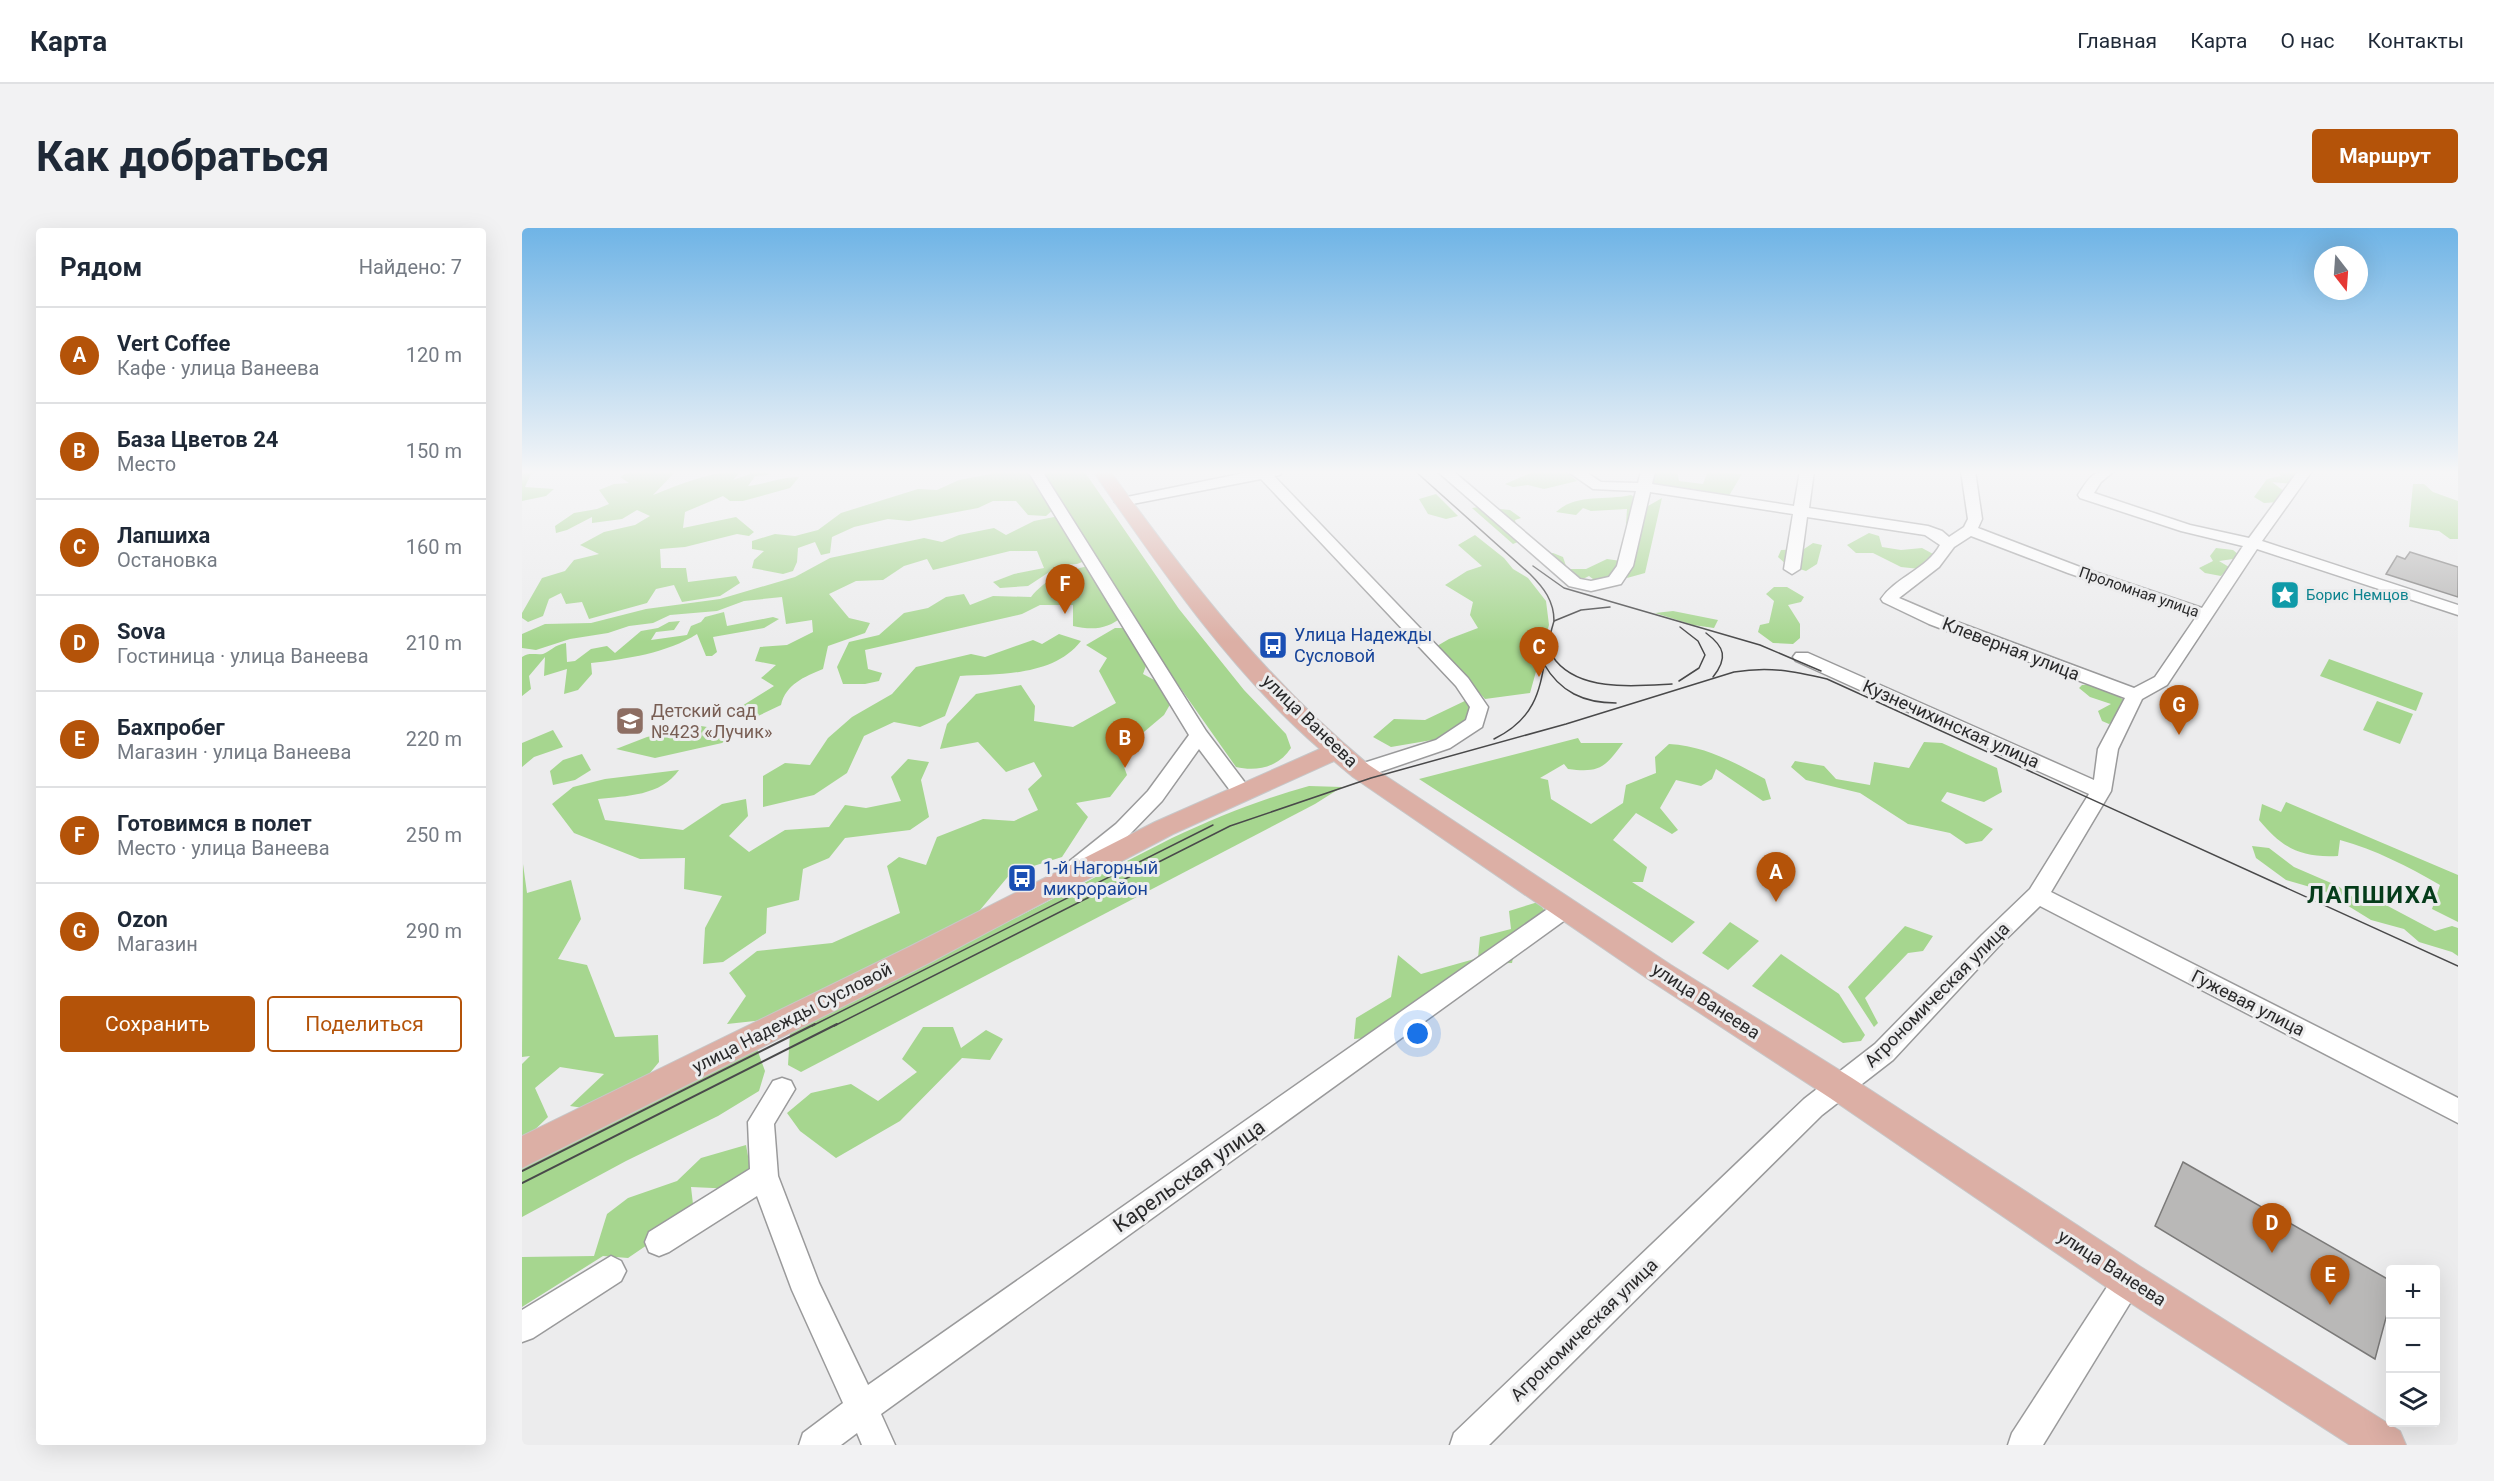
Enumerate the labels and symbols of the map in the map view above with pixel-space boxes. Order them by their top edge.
north arrow [2314,246,2368,300]
street label: Проломная улица [2077,563,2201,621]
pin: F [1046,564,1084,614]
place icon: Борис Немцов [2269,579,2301,611]
place label: Борис Немцов [2306,586,2408,604]
street label: Клеверная улица [1940,613,2083,684]
place label: Улица Надежды Сусловой [1294,624,1432,666]
pin: C [1520,628,1558,677]
bus stop icon: Улица Надежды Сусловой [1257,629,1289,661]
street label: улица Ванеева [1258,670,1362,771]
street label: Кузнечихинская улица [1860,675,2043,772]
pin: G [2160,686,2198,735]
place label: Детский сад №423 «Лучик» [651,700,772,742]
school or university icon: Детский сад №423 «Лучик» [614,705,646,737]
pin: B [1106,718,1144,768]
pin: A [1756,852,1796,902]
place label: 1-й Нагорный микрорайон [1043,857,1158,899]
bus stop icon: 1-й Нагорный микрорайон [1006,862,1038,894]
district label: ЛАПШИХА [2307,881,2439,909]
street label: Агрономическая улица [1860,918,2013,1071]
street label: улица Надежды Сусловой [688,958,895,1077]
street label: улица Ванеева [1648,958,1764,1043]
street label: Гужевая улица [2188,965,2308,1040]
your location [1403,1019,1432,1048]
street label: Карельская улица [1109,1115,1269,1237]
pin: D [2252,1204,2292,1253]
street label: улица Ванеева [2054,1225,2170,1310]
street label: Агрономическая улица [1506,1254,1661,1405]
pin: E [2310,1256,2350,1305]

